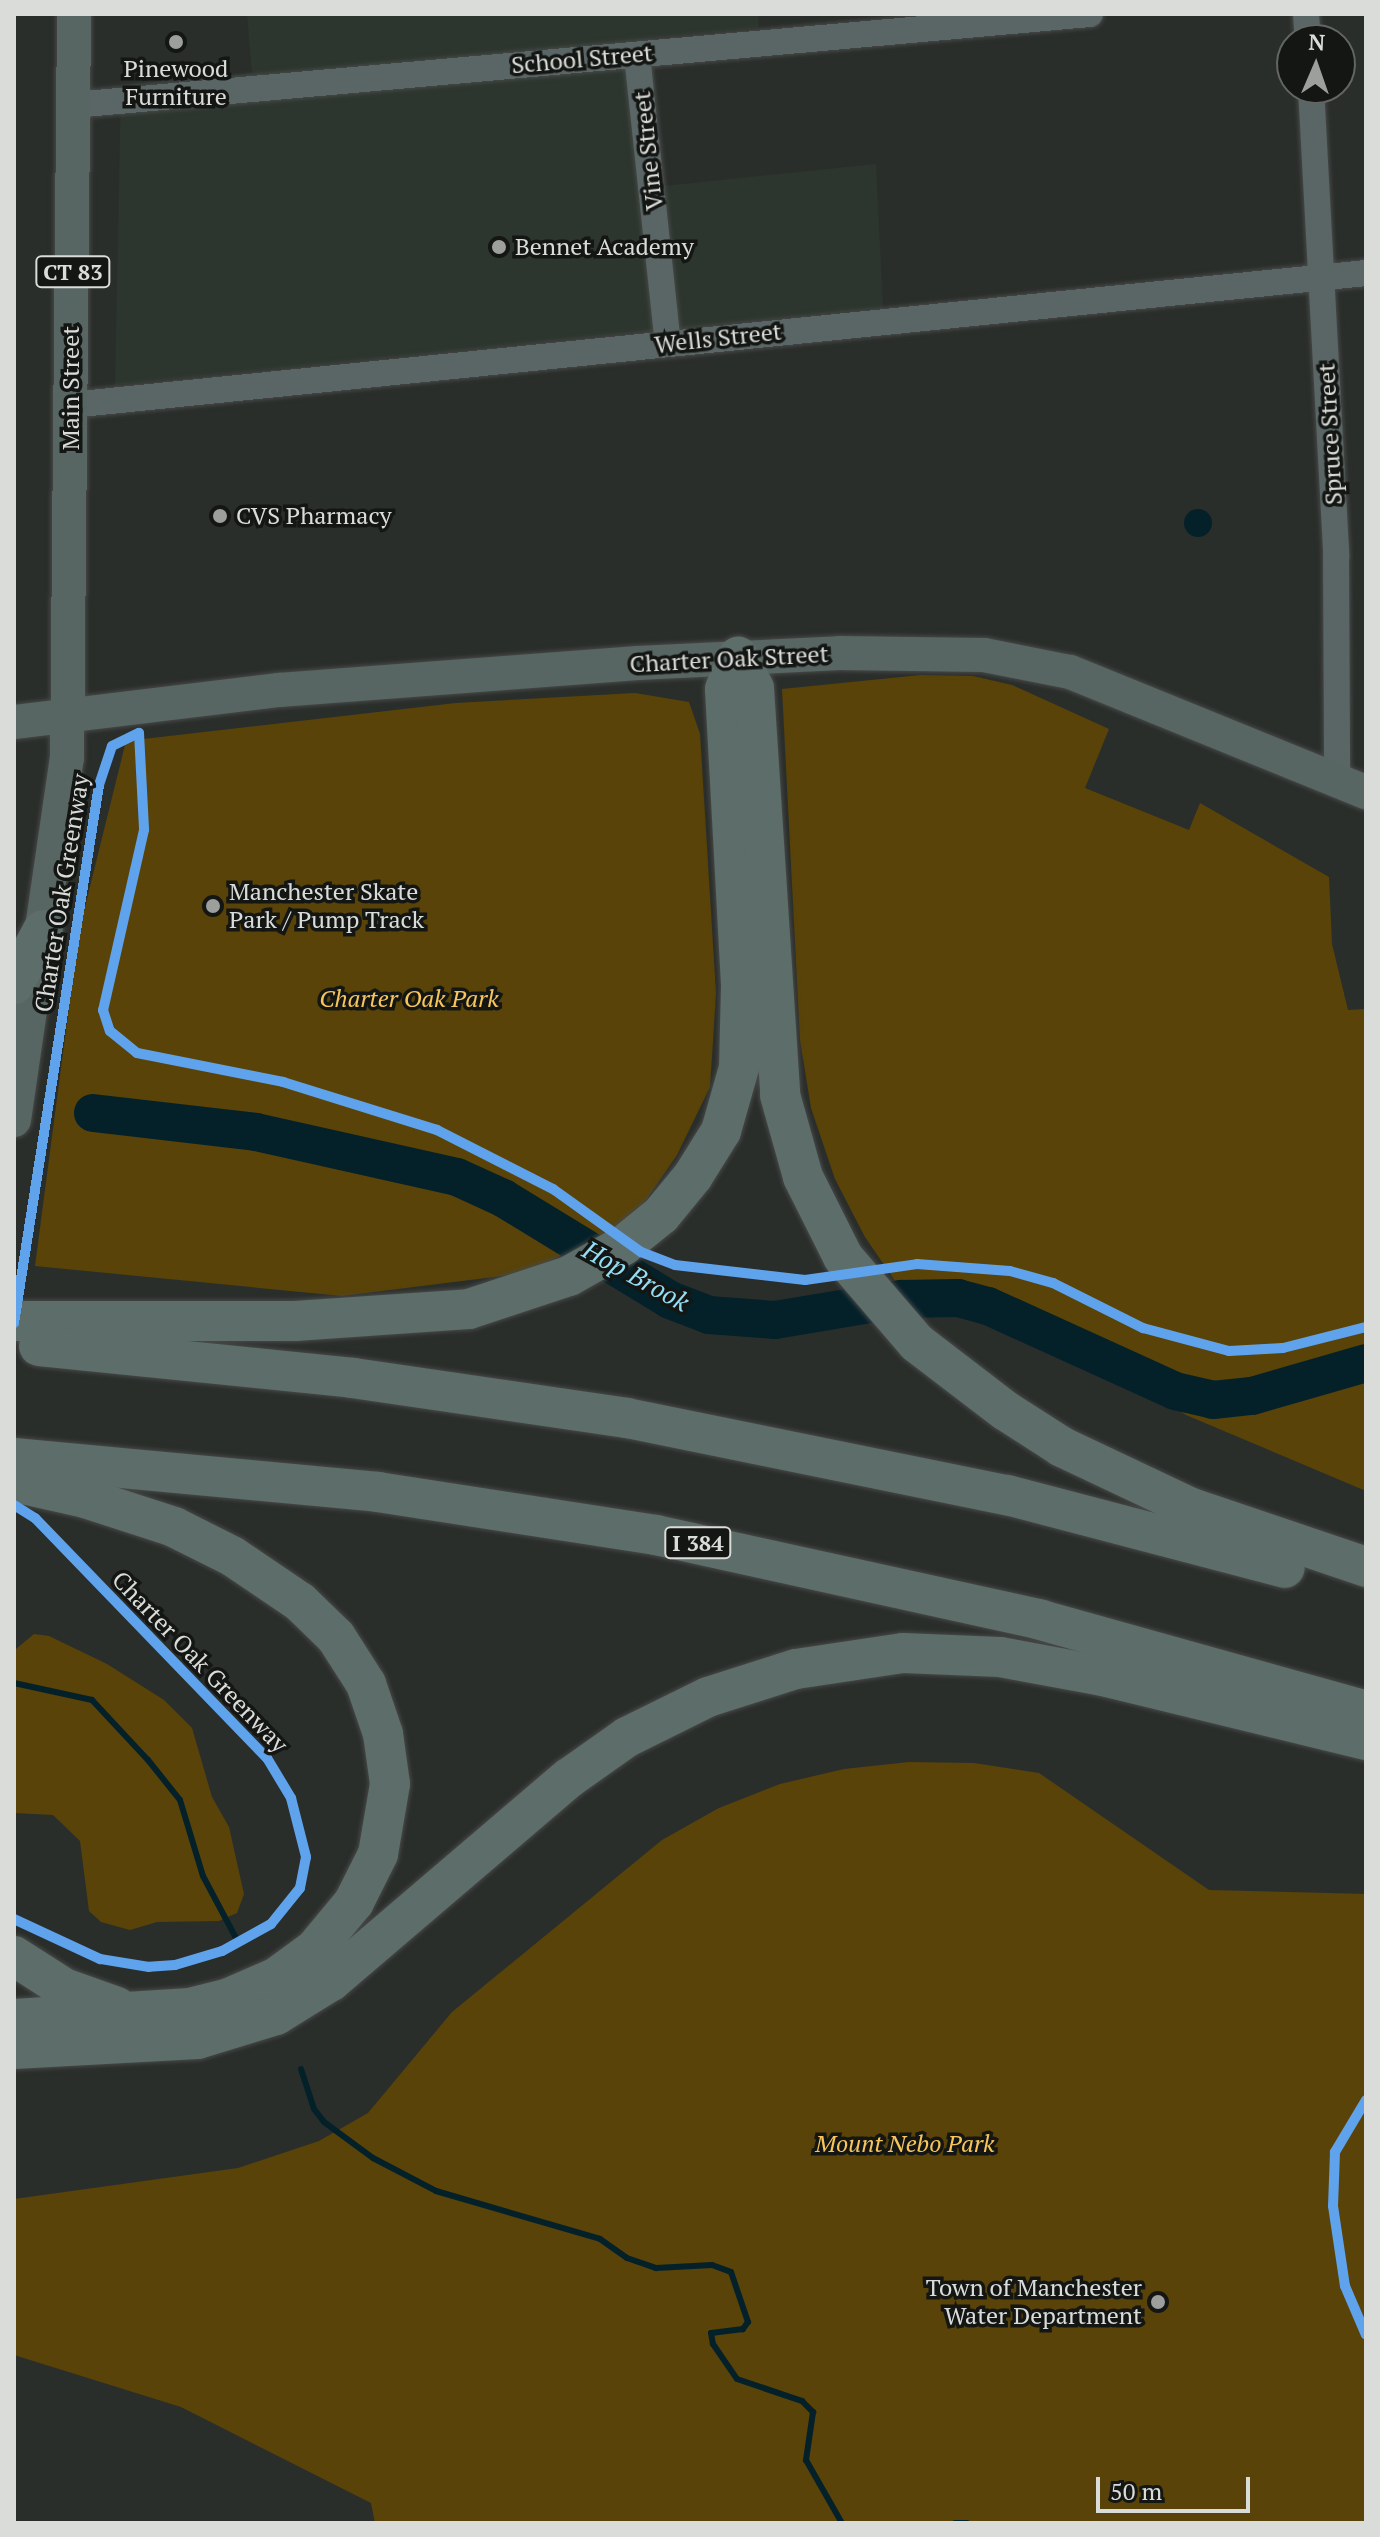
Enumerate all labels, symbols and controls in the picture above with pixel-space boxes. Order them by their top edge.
north arrow [1276,24,1356,104]
text: N [1308,27,1326,56]
marker: Pinewood Furniture [167,33,185,51]
street label: School Street [510,38,654,80]
place label: Pinewood Furniture [124,55,228,111]
street label: Vine Street [627,90,669,212]
place label: Bennet Academy [515,233,694,261]
marker: Bennet Academy [490,238,508,256]
road number: CT 83 [35,254,111,290]
street label: Wells Street [653,317,783,359]
street label: Main Street [57,326,85,450]
street label: Spruce Street [1312,362,1348,506]
place label: CVS Pharmacy [236,502,392,530]
marker: CVS Pharmacy [211,507,229,525]
street label: Charter Oak Street [629,639,829,679]
street label: Charter Oak Greenway [29,772,95,1014]
place label: Manchester Skate Park / Pump Track [229,878,424,934]
marker: Manchester Skate Park / Pump Track [204,897,222,915]
park label: Charter Oak Park [319,985,499,1013]
water label: Hop Brook [577,1234,695,1318]
road number: I 384 [664,1525,732,1561]
street label: Charter Oak Greenway [106,1565,294,1759]
park label: Mount Nebo Park [815,2130,995,2158]
place label: Town of Manchester Water Department [926,2274,1142,2330]
marker: Town of Manchester Water Department [1149,2293,1167,2311]
scale bar [1100,2461,1254,2511]
text: 50 m [1110,2475,1162,2507]

